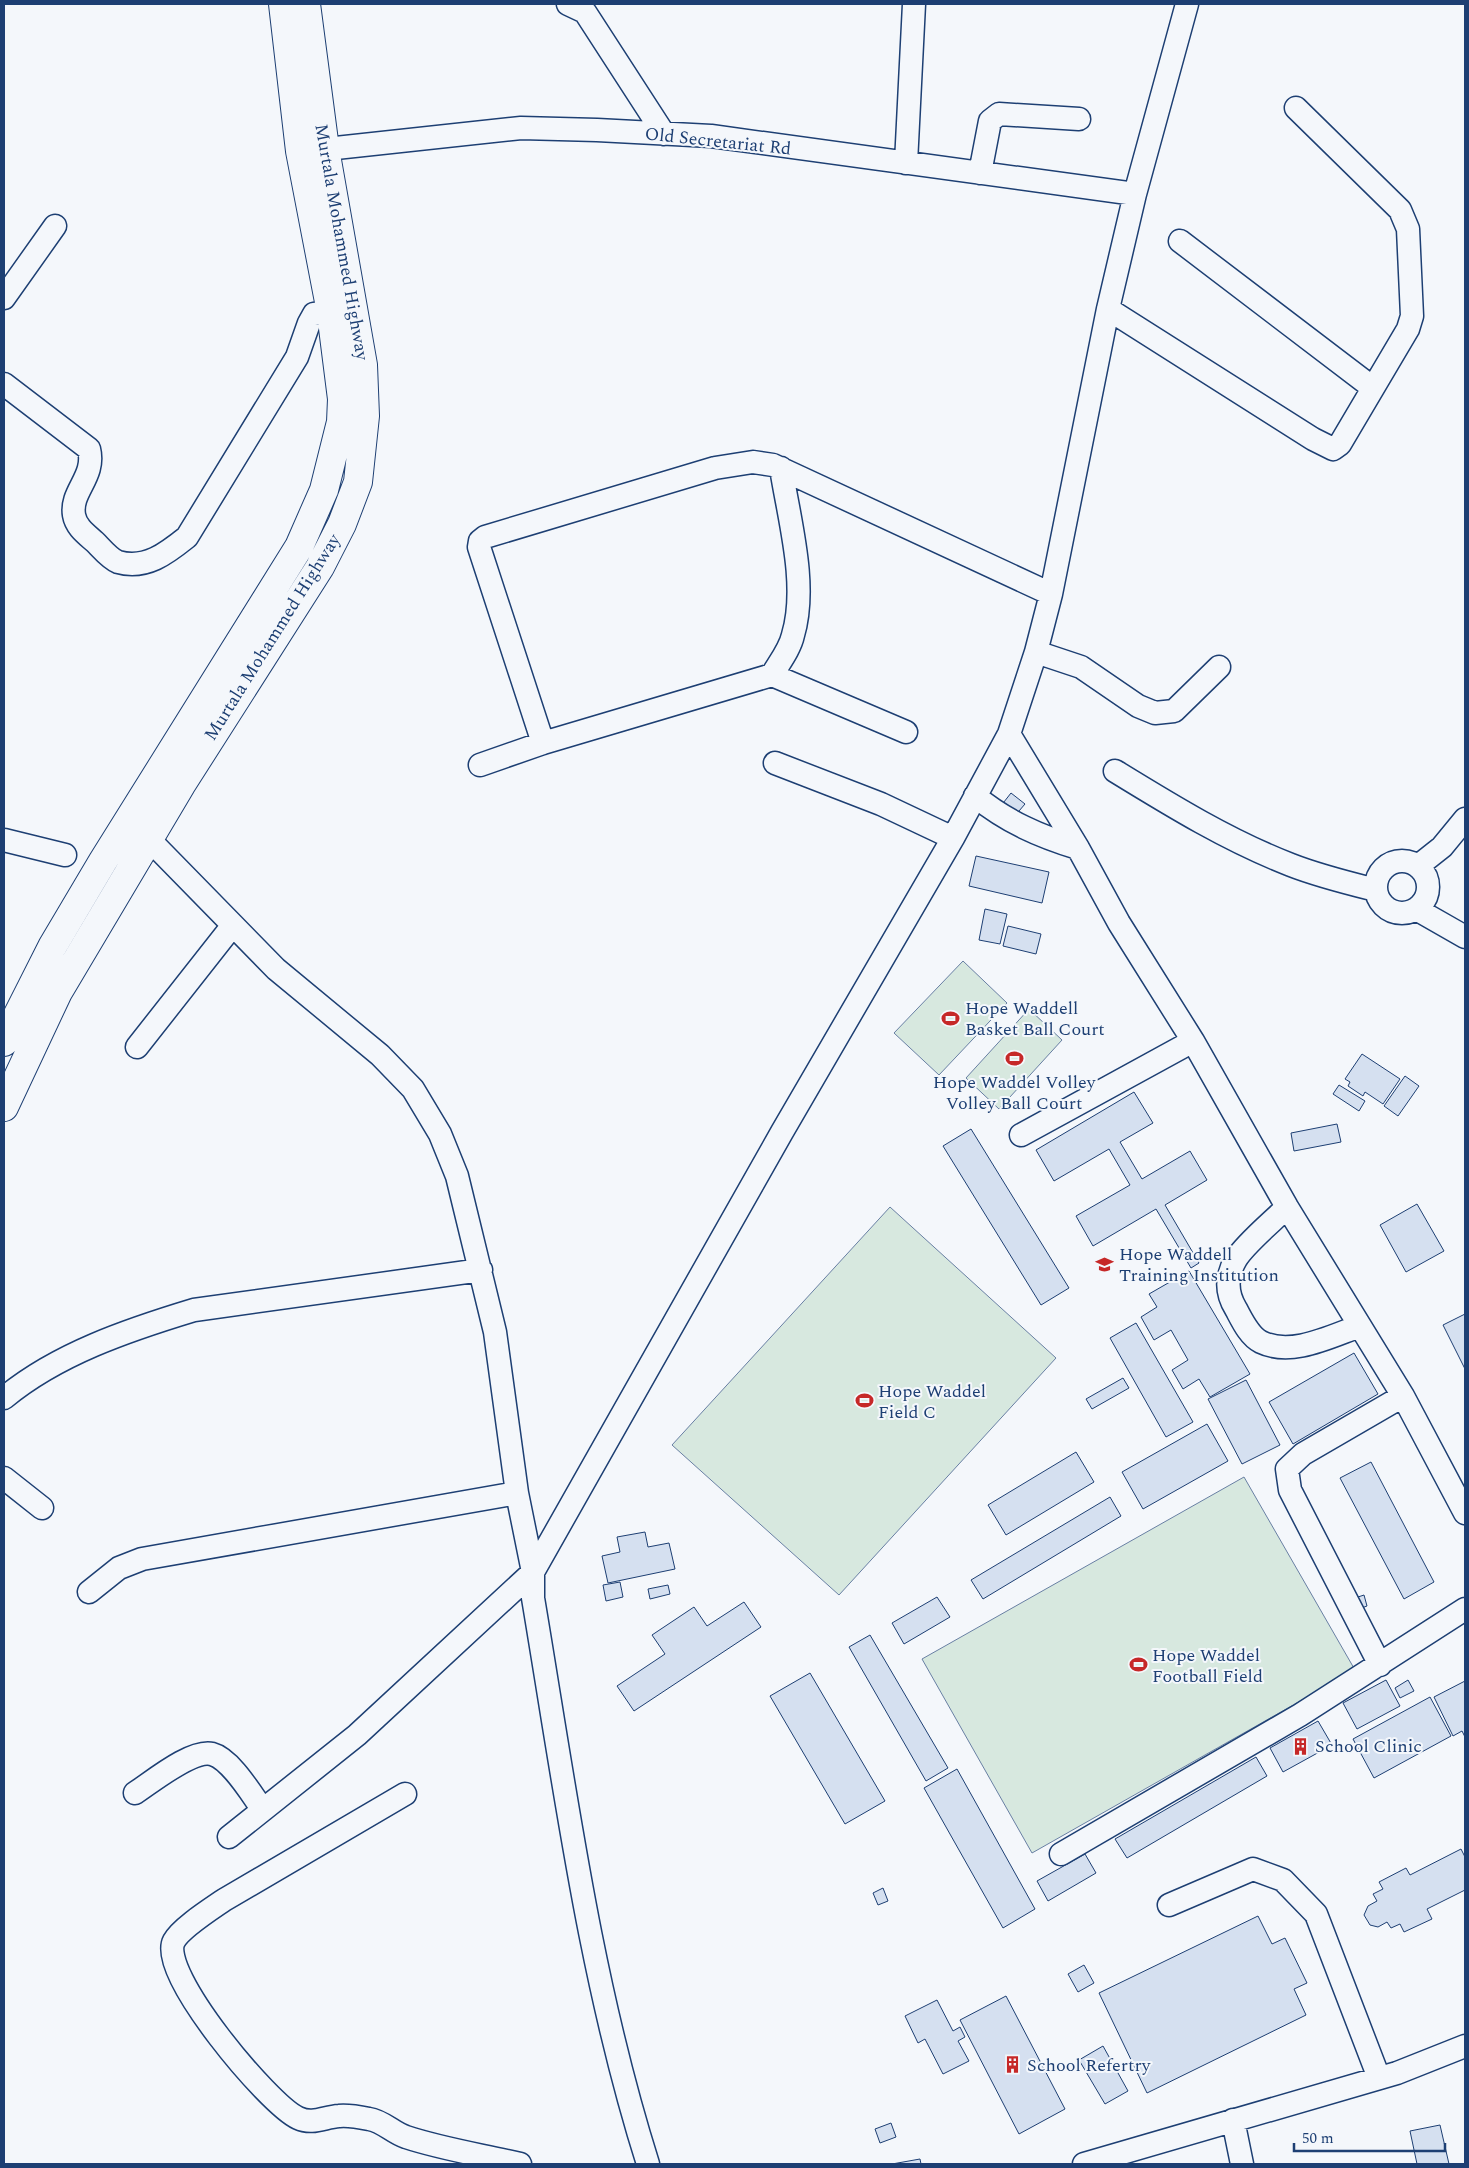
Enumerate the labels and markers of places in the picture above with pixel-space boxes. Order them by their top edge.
place label: Hope Waddell Basket Ball Court [965,995,1105,1043]
sports icon: Hope Waddell Basket Ball Court [941,1008,961,1028]
sports icon: Hope Waddel Volley Volley Ball Court [1004,1049,1024,1069]
place label: Hope Waddel Volley Volley Ball Court [933,1069,1097,1117]
place label: Hope Waddell Training Institution [1119,1241,1279,1289]
school or university icon: Hope Waddell Training Institution [1095,1254,1115,1274]
place label: Hope Waddel Field C [878,1378,986,1426]
sports icon: Hope Waddel Field C [854,1391,874,1411]
place label: Hope Waddel Football Field [1152,1642,1263,1690]
sports icon: Hope Waddel Football Field [1128,1655,1148,1675]
place label: School Clinic [1315,1733,1422,1760]
building icon: School Clinic [1291,1736,1311,1756]
place label: School Refertry [1027,2052,1152,2079]
building icon: School Refertry [1003,2055,1023,2075]

